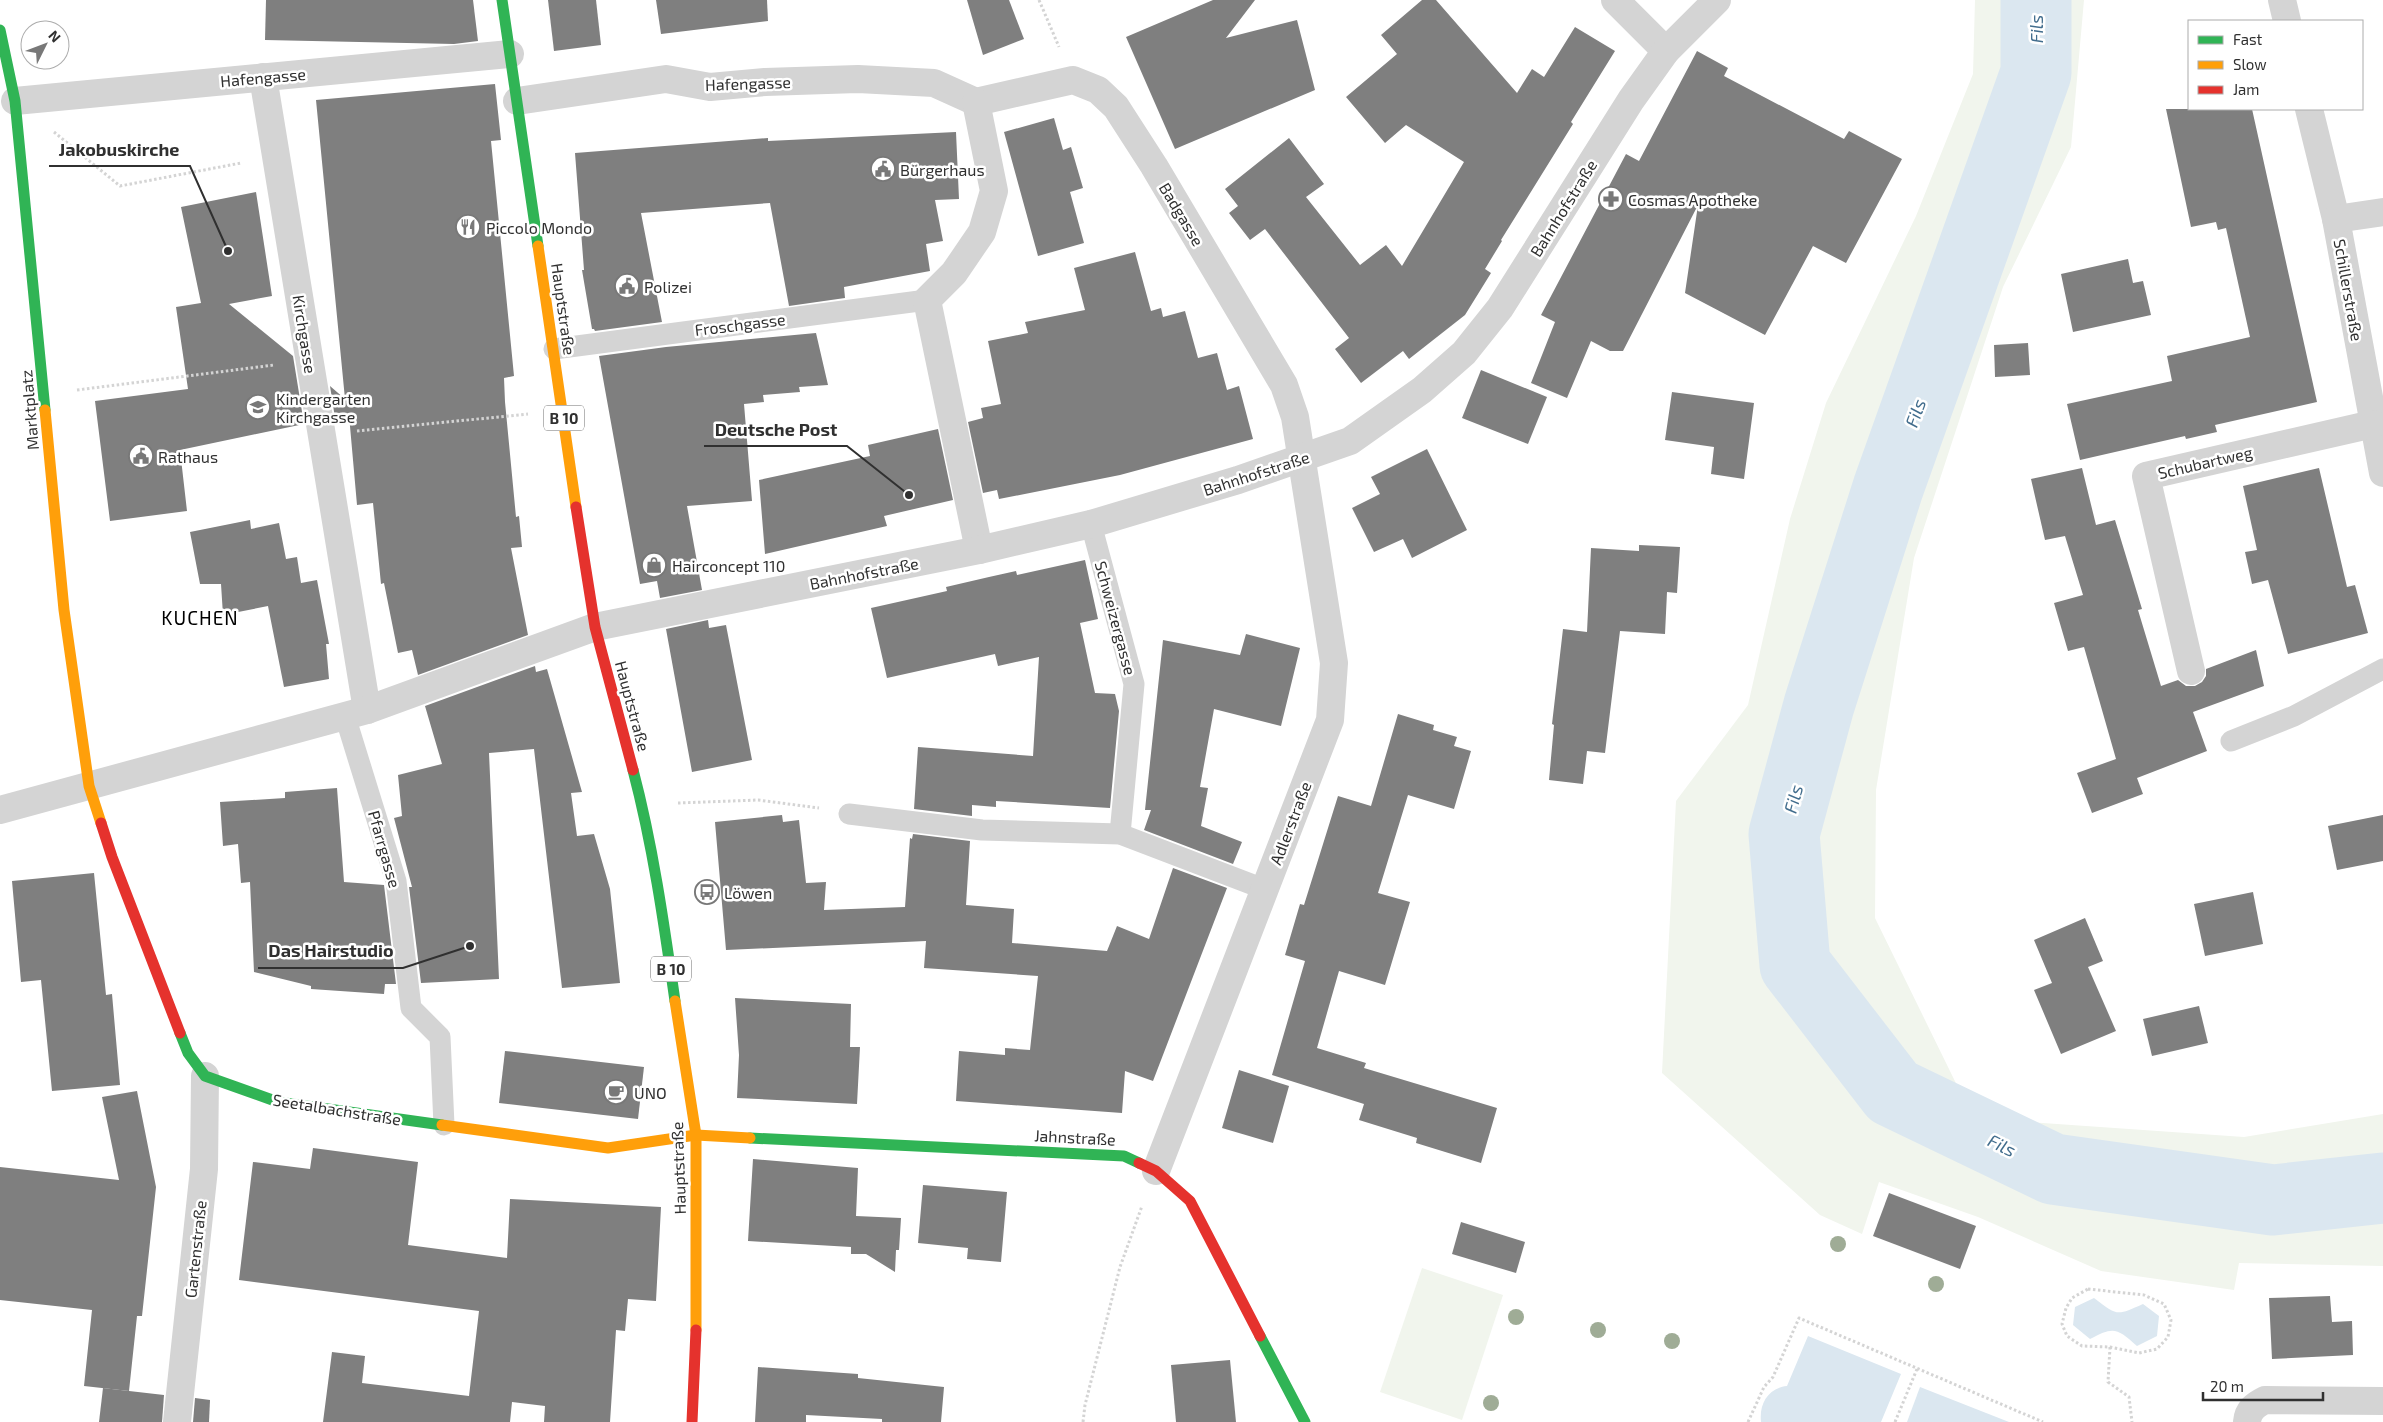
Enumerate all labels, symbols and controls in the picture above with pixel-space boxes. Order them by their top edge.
water label: Fils [2025,15,2047,43]
north arrow [20,20,70,70]
legend [2188,20,2363,110]
text: N [45,27,65,45]
text: Fast [2233,30,2263,48]
text: Slow [2233,55,2267,73]
street label: Hafengasse [219,64,307,90]
street label: Hafengasse [705,72,791,94]
text: Jam [2233,80,2259,98]
callout: Jakobuskirche [49,133,190,166]
text: Jakobuskirche [59,138,179,160]
public building icon: Bürgerhaus [870,156,896,182]
street label: Bahnhofstraße [1526,156,1600,260]
place label: Bürgerhaus [900,160,985,179]
street label: Badgasse [1156,179,1208,249]
pharmacy icon: Cosmas Apotheke [1598,186,1624,212]
place label: Cosmas Apotheke [1628,190,1757,209]
restaurant icon: Piccolo Mondo [455,214,481,240]
place label: Piccolo Mondo [486,218,592,237]
street label: Schillerstraße [2331,237,2367,343]
street label: Hauptstraße [548,262,580,356]
public building icon: Polizei [614,273,640,299]
place label: Polizei [644,277,692,296]
street label: Kirchgasse [289,293,321,375]
street label: Froschgasse [693,309,787,339]
street label: Marktplatz [16,369,42,451]
place label: Kindergarten Kirchgasse [276,389,371,426]
school or university icon: Kindergarten Kirchgasse [245,394,271,420]
water label: Fils [1900,396,1930,430]
road number: B 10 [544,406,584,430]
callout: Deutsche Post [704,413,847,446]
text: Deutsche Post [715,418,838,440]
street label: Schubartweg [2156,442,2254,482]
public building icon: Rathaus [128,443,154,469]
place label: Rathaus [158,447,218,466]
street label: Bahnhofstraße [1200,447,1312,499]
shop icon: Hairconcept 110 [641,552,667,578]
street label: Bahnhofstraße [808,553,920,593]
place label: Hairconcept 110 [672,556,785,575]
street label: Schweizergasse [1092,559,1140,677]
district label: KUCHEN [161,606,239,629]
street label: Hauptstraße [612,659,654,753]
street label: Adlerstraße [1265,779,1315,867]
water label: Fils [1779,782,1807,816]
street label: Pfarrgasse [365,808,405,890]
bus stop icon: Löwen [694,879,720,905]
place label: Löwen [724,883,772,902]
callout: Das Hairstudio [258,935,403,968]
text: Das Hairstudio [268,939,394,961]
road number: B 10 [651,956,691,982]
cafe icon: UNO [603,1079,629,1105]
place label: UNO [634,1083,667,1102]
street label: Seetalbachstraße [271,1089,403,1129]
street label: Hauptstraße [667,1121,689,1215]
street label: Jahnstraße [1034,1125,1116,1149]
water label: Fils [1984,1129,2020,1161]
street label: Gartenstraße [180,1199,210,1299]
scale bar [2203,1370,2323,1402]
text: 20 m [2210,1377,2244,1395]

